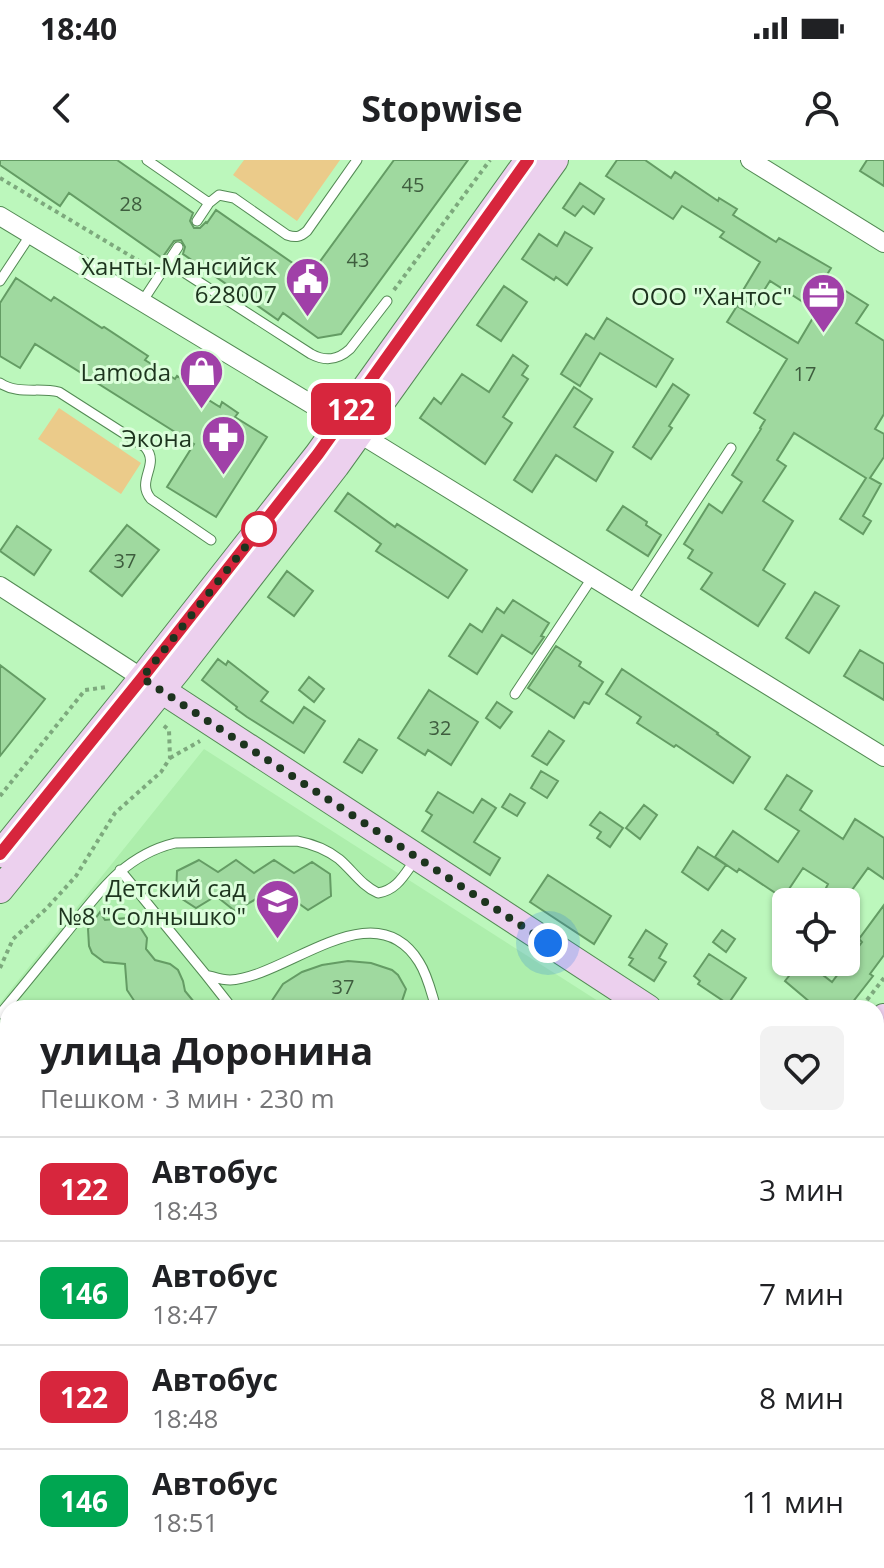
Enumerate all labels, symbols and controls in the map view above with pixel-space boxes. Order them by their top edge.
text: 18:40 [40,8,117,49]
text: Stopwise [361,84,523,133]
icon: back [40,86,84,130]
icon: person [800,86,844,130]
house number: 45 [402,171,424,198]
house number: 28 [120,190,142,217]
house number: 43 [347,246,369,273]
place label: Ханты-Мансийск 628007 [81,249,278,310]
public building icon: Ханты-Мансийск 628007 [284,255,332,318]
office icon: ООО "Хантос" [799,271,847,334]
place label: ООО "Хантос" [631,279,792,312]
shop icon: Lamoda [178,347,226,410]
place label: Lamoda [80,355,171,388]
house number: 17 [794,360,816,387]
line badge: 122 [305,383,397,435]
text: 122 [327,390,375,428]
pharmacy icon: Экона [199,413,247,476]
place label: Экона [122,421,192,454]
unlabelled marker [242,512,276,546]
house number: 37 [114,547,136,574]
house number: 32 [429,714,451,741]
place label: Детский сад №8 "Солнышко" [57,871,246,932]
school or university icon: Детский сад №8 "Солнышко" [253,877,301,940]
map controls [772,888,860,976]
button: locate [772,888,860,976]
your location [528,923,568,963]
house number: 37 [332,973,354,1000]
text: улица Доронина [40,1024,373,1076]
button: heart [760,1026,844,1110]
text: Пешком · 3 мин · 230 m [40,1080,335,1116]
text: Автобус [152,1151,278,1192]
text: 3 мин [759,1169,844,1210]
text: 122 [60,1170,108,1208]
text: 18:43 [152,1192,218,1228]
text: Автобус [152,1255,278,1296]
text: 7 мин [759,1273,844,1314]
text: 146 [60,1274,108,1312]
text: 18:47 [152,1296,218,1332]
text: Автобус [152,1359,278,1400]
text: 8 мин [759,1377,844,1418]
text: 122 [60,1378,108,1416]
text: 18:48 [152,1400,218,1436]
text: Автобус [152,1463,278,1504]
text: 11 мин [742,1481,844,1522]
text: 146 [60,1482,108,1520]
text: 18:51 [152,1504,218,1540]

